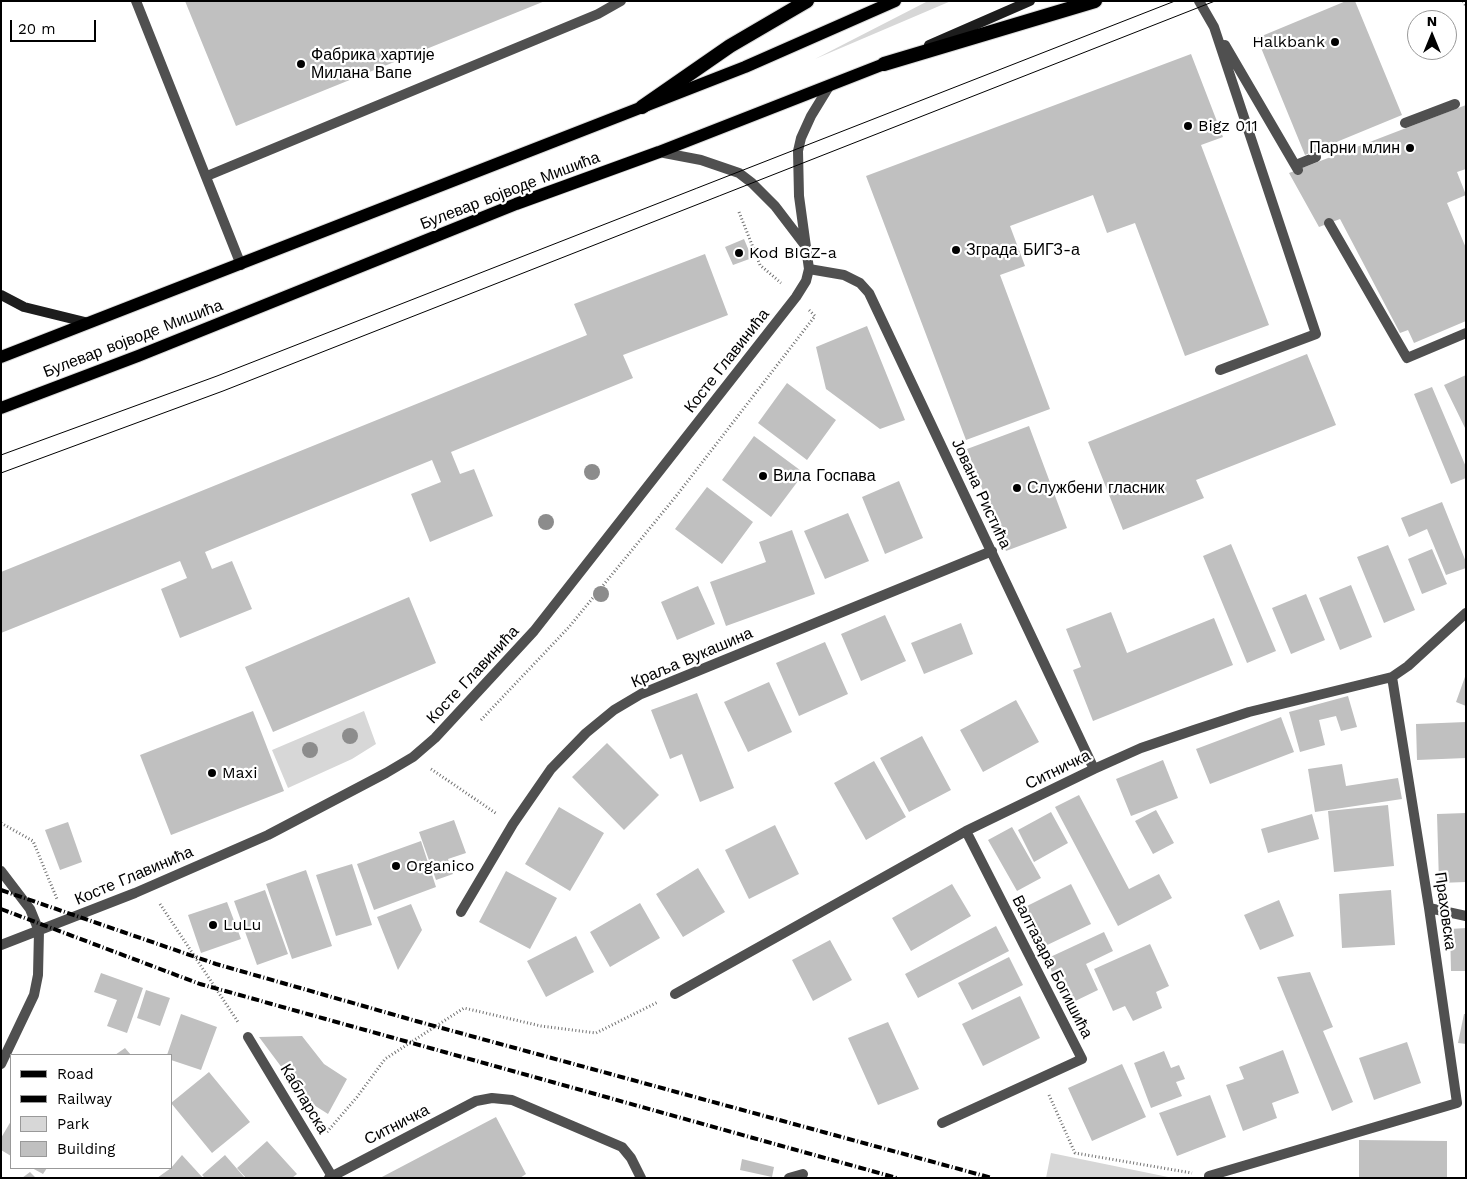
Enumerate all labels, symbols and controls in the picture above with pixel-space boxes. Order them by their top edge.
scale bar [12,10,99,42]
north arrow [1407,10,1457,60]
text: N [1427,13,1437,29]
text: 20 m [18,20,56,38]
place label: Halkbank [1252,32,1325,52]
marker: Halkbank [1329,36,1341,48]
place label: Фабрика хартије Милана Вапе [311,45,435,83]
marker: Фабрика хартије Милана Вапе [295,58,307,70]
place label: Bigz 011 [1198,116,1258,136]
marker: Bigz 011 [1182,120,1194,132]
place label: Парни млин [1309,138,1400,158]
marker: Парни млин [1404,142,1416,154]
street label: Булевар војводе Мишића [418,148,602,234]
place label: Зграда БИГЗ-а [966,240,1080,260]
place label: Kod BIGZ-a [749,243,837,263]
marker: Зграда БИГЗ-а [950,244,962,256]
marker: Kod BIGZ-a [733,247,745,259]
street label: Булевар војводе Мишића [41,296,225,382]
street label: Косте Главинића [680,305,774,417]
street label: Јована Ристића [947,436,1015,552]
place label: Вила Госпава [773,466,876,486]
marker: Вила Госпава [757,470,769,482]
place label: Службени гласник [1027,478,1165,498]
marker: Службени гласник [1011,482,1023,494]
street label: Косте Главинића [423,622,523,728]
street label: Краља Вукашина [628,624,756,692]
street label: Ситничка [1022,746,1094,794]
place label: Maxi [222,763,257,783]
marker: Maxi [206,767,218,779]
street label: Косте Главинића [72,842,196,910]
place label: Organico [406,856,474,876]
marker: Organico [390,860,402,872]
street label: Праховска [1430,871,1460,951]
street label: Валтазара Богишића [1008,892,1096,1042]
place label: LuLu [223,915,261,935]
marker: LuLu [207,919,219,931]
legend [10,1054,172,1169]
street label: Кабларска [276,1061,332,1137]
text: Road [57,1065,94,1083]
text: Railway [57,1090,112,1108]
street label: Ситничка [361,1101,433,1149]
text: Park [57,1115,89,1133]
text: Building [57,1140,115,1158]

